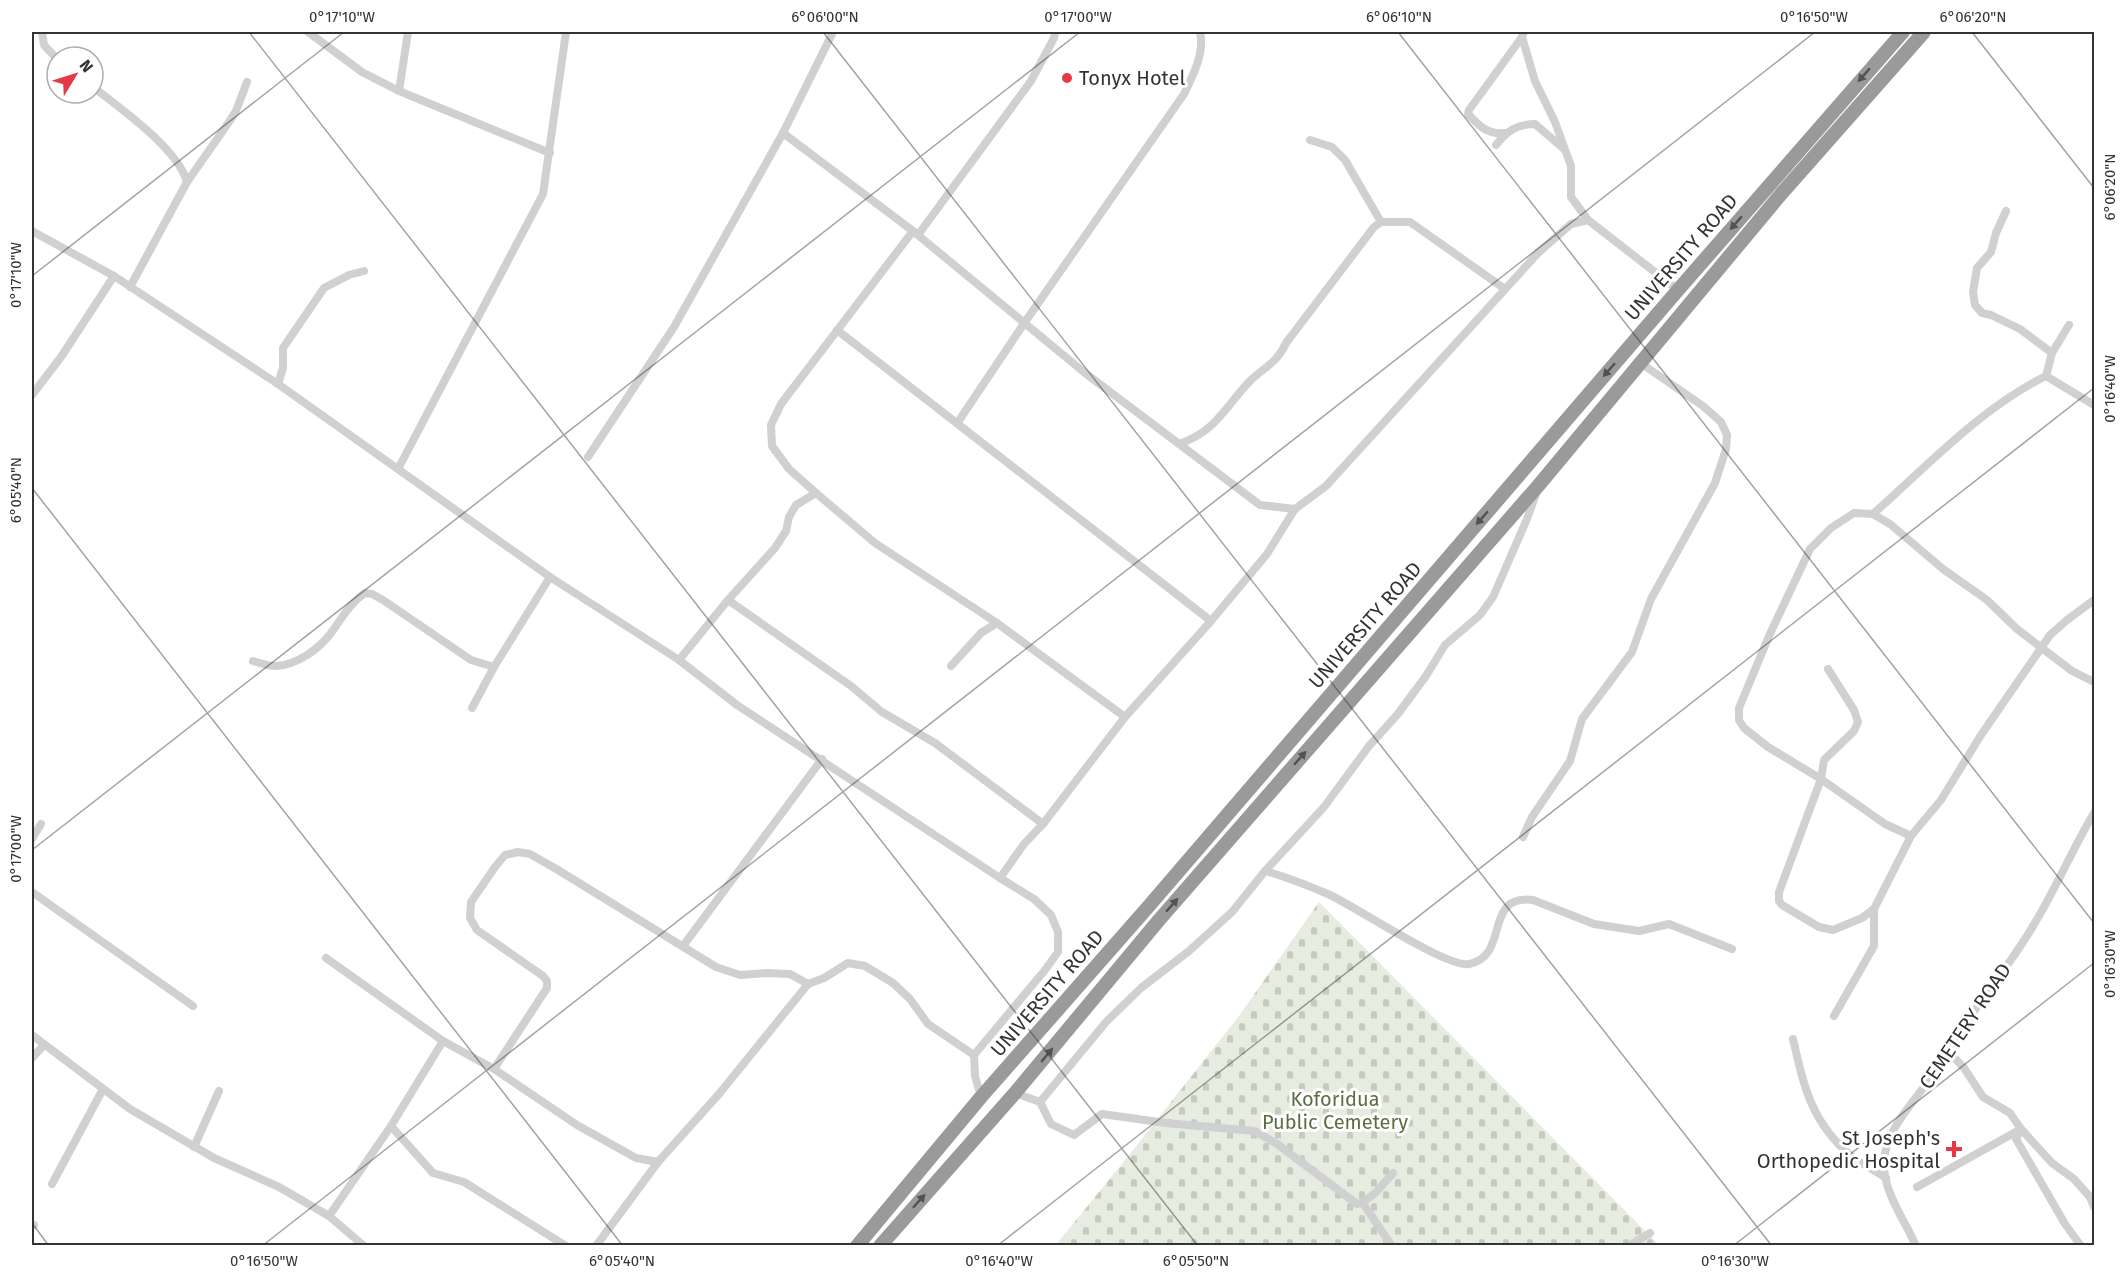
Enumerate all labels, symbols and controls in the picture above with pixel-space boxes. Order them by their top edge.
text: 0°17'10"W [309,8,376,26]
text: 6°06'00"N [791,8,859,26]
text: 0°17'00"W [1044,8,1112,26]
text: 6°06'10"N [1366,8,1432,26]
text: 0°16'50"W [1780,8,1849,26]
text: 6°06'20"N [1940,8,2006,26]
north arrow [45,45,105,105]
text: N [76,56,97,76]
place label: Tonyx Hotel [1079,66,1185,90]
one-way arrow [1858,67,1871,82]
marker: Tonyx Hotel [1060,71,1074,85]
text: 6°06'20"N [2101,154,2119,220]
street label: UNIVERSITY ROAD [1619,189,1743,325]
one-way arrow [1730,215,1743,231]
text: 0°17'10"W [7,241,25,308]
text: 0°16'40"W [2101,355,2119,423]
one-way arrow [1603,362,1616,377]
text: 6°05'40"N [7,457,25,523]
one-way arrow [1476,510,1489,525]
street label: UNIVERSITY ROAD [1303,557,1427,693]
one-way arrow [1293,751,1306,766]
text: 0°17'00"W [7,815,25,883]
one-way arrow [1165,898,1178,913]
street label: UNIVERSITY ROAD [985,925,1109,1061]
text: 0°16'30"W [2101,930,2119,998]
street label: CEMETERY ROAD [1914,958,2016,1094]
one-way arrow [1041,1047,1054,1063]
park label: Koforidua Public Cemetery [1262,1087,1408,1134]
place label: St Joseph's Orthopedic Hospital [1757,1126,1940,1173]
marker: St Joseph's Orthopedic Hospital [1945,1140,1963,1158]
one-way arrow [912,1194,926,1209]
text: 0°16'50"W [230,1252,299,1270]
text: 6°05'40"N [589,1252,655,1270]
text: 0°16'40"W [965,1252,1033,1270]
text: 6°05'50"N [1163,1252,1229,1270]
text: 0°16'30"W [1701,1252,1769,1270]

